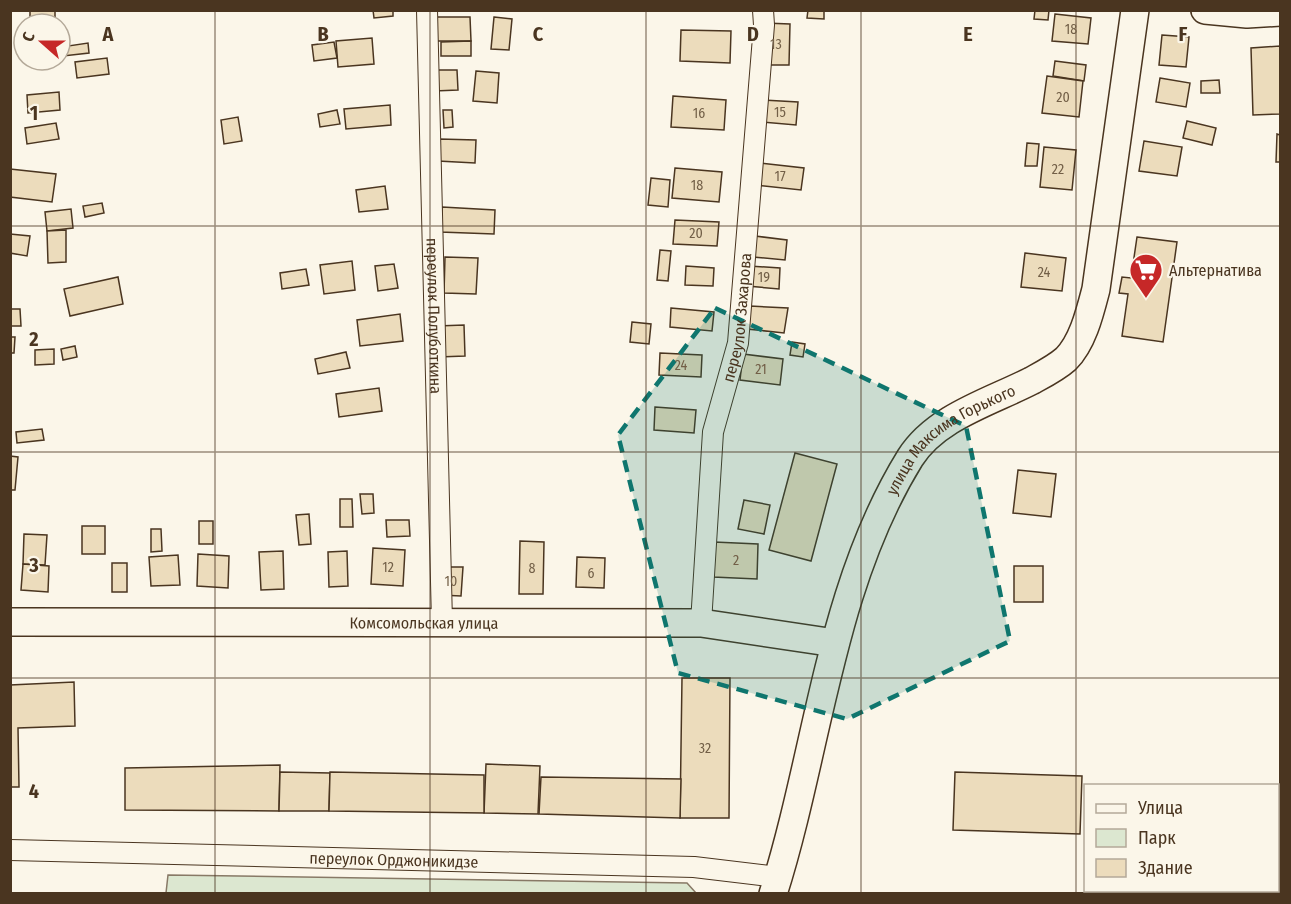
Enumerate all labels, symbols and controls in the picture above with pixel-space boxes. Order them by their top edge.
north arrow [12,12,72,72]
house number: 18 [1065,21,1077,38]
text: A [102,22,115,46]
text: B [317,22,329,46]
text: C [533,22,544,46]
text: D [747,22,759,46]
text: E [963,22,973,46]
text: F [1179,22,1188,46]
text: С [18,29,39,44]
house number: 13 [770,36,782,53]
house number: 20 [1056,89,1070,106]
text: 1 [30,101,38,125]
house number: 15 [774,104,786,121]
house number: 16 [693,105,705,122]
house number: 22 [1052,161,1064,178]
house number: 17 [774,168,786,185]
house number: 18 [691,177,703,194]
house number: 20 [689,225,703,242]
street label: переулок Полуботкина [423,238,446,394]
street label: переулок Захарова [718,252,755,384]
supermarket icon: Альтернатива [1128,252,1164,299]
place label: Альтернатива [1169,261,1262,280]
house number: 24 [1038,264,1051,281]
house number: 19 [758,269,770,286]
text: 2 [28,327,39,351]
house number: 24 [675,357,688,374]
house number: 21 [755,361,767,378]
street label: улица Максима Горького [882,380,1018,498]
house number: 2 [733,552,739,569]
text: 3 [28,553,39,577]
house number: 12 [382,559,394,576]
house number: 8 [529,560,536,577]
house number: 6 [588,565,595,582]
house number: 10 [445,573,457,590]
street label: Комсомольская улица [350,613,499,632]
house number: 32 [699,740,711,757]
text: 4 [29,779,39,803]
legend [1084,784,1279,892]
text: Улица [1137,797,1183,819]
text: Парк [1138,827,1176,849]
street label: переулок Орджоникидзе [309,848,479,871]
text: Здание [1138,857,1193,879]

